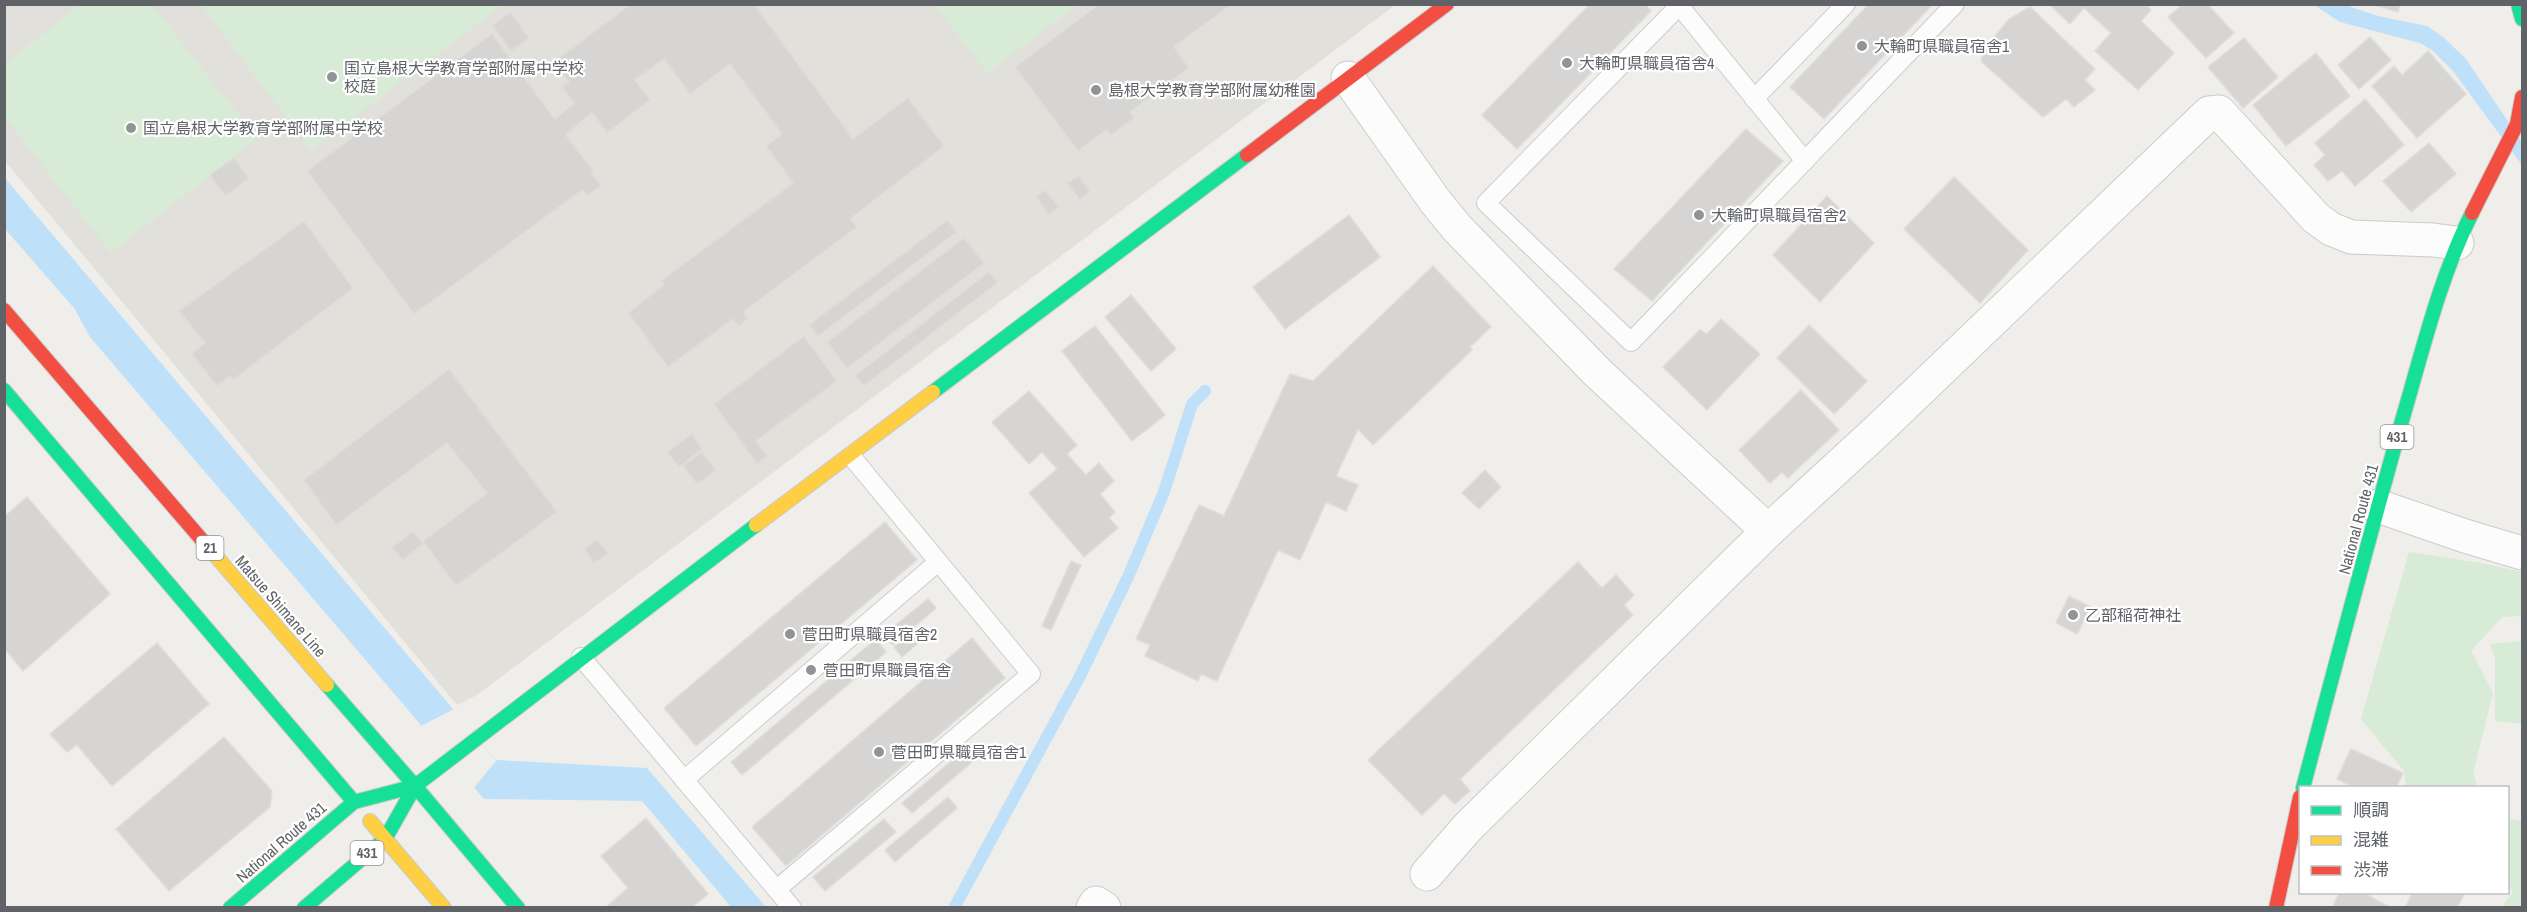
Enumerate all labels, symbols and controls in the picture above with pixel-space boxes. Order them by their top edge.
place label: 大輪町県職員宿舎1 [1874,35,2010,57]
marker: 大輪町県職員宿舎1 [1855,39,1869,53]
place label: 大輪町県職員宿舎4 [1579,52,1714,74]
marker: 大輪町県職員宿舎4 [1560,56,1574,70]
place label: 国立島根大学教育学部附属中学校 校庭 [344,57,584,97]
marker: 国立島根大学教育学部附属中学校 校庭 [325,70,339,84]
place label: 島根大学教育学部附属幼稚園 [1108,79,1316,101]
marker: 島根大学教育学部附属幼稚園 [1089,83,1103,97]
place label: 国立島根大学教育学部附属中学校 [143,117,383,139]
marker: 国立島根大学教育学部附属中学校 [124,121,138,135]
place label: 大輪町県職員宿舎2 [1711,204,1846,226]
marker: 大輪町県職員宿舎2 [1692,208,1706,222]
road number: 431 [2380,425,2414,449]
street label: National Route 431 [2333,461,2383,576]
road number: 21 [196,536,224,560]
street label: Matsue Shimane Line [231,550,331,662]
place label: 乙部稲荷神社 [2085,604,2181,626]
marker: 乙部稲荷神社 [2066,608,2080,622]
place label: 菅田町県職員宿舎2 [802,623,937,645]
marker: 菅田町県職員宿舎2 [783,627,797,641]
place label: 菅田町県職員宿舎 [823,659,951,681]
marker: 菅田町県職員宿舎 [804,663,818,677]
place label: 菅田町県職員宿舎1 [891,741,1027,763]
marker: 菅田町県職員宿舎1 [872,745,886,759]
legend [2299,786,2509,894]
street label: National Route 431 [231,796,331,887]
text: 順調 [2353,797,2389,822]
text: 混雑 [2353,827,2389,852]
road number: 431 [350,841,384,865]
text: 渋滞 [2353,857,2389,882]

